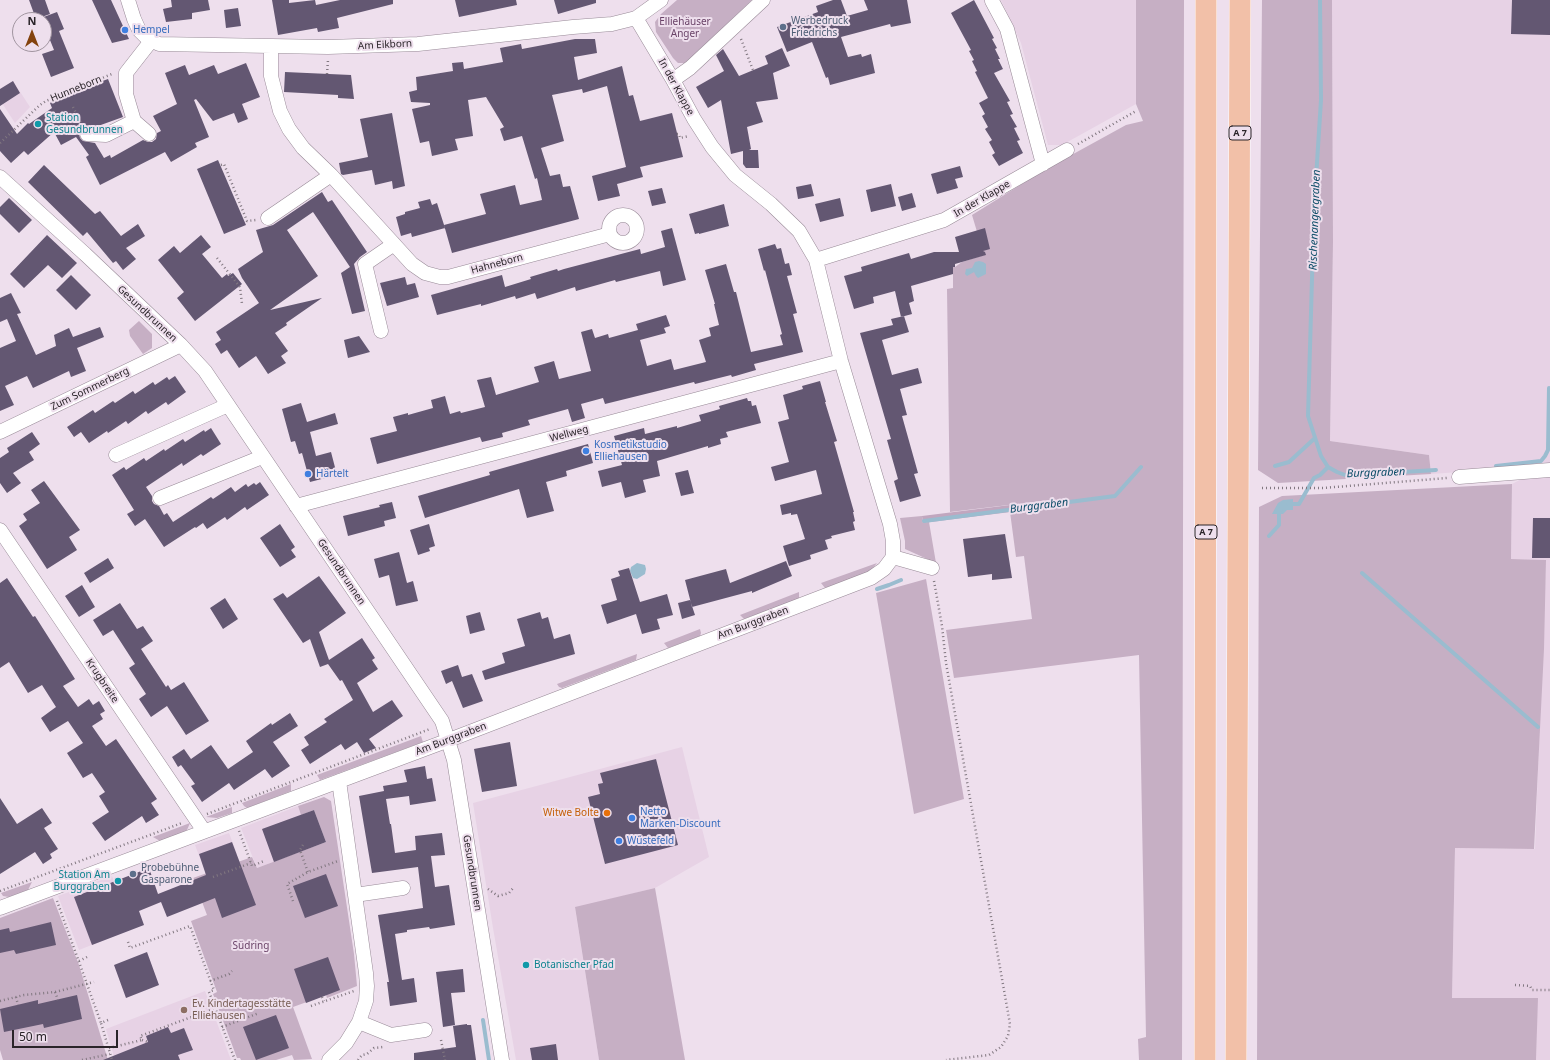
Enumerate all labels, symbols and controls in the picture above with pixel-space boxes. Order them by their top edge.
north arrow [12,12,52,52]
text: N [28,13,36,28]
place label: Werbedruck Friedrichs [791,15,848,38]
park label: Elliehäuser Anger [659,16,711,40]
marker: Werbedruck Friedrichs [778,22,788,32]
place label: Hempel [133,24,170,36]
marker: Hempel [120,25,130,35]
street label: Am Eikborn [358,38,412,52]
street label: In der Klappe [655,57,697,117]
street label: Hunneborn [49,73,103,105]
place label: Station Gesundbrunnen [46,112,123,136]
marker: Station Gesundbrunnen [33,119,43,129]
road number: A 7 [1229,126,1251,140]
water label: Rischenangergraben [1307,169,1323,271]
street label: In der Klappe [952,178,1012,220]
street label: Hahneborn [470,251,524,277]
street label: Gesundbrunnen [115,283,179,345]
street label: Zum Sommerberg [49,365,131,413]
street label: Wellweg [548,423,590,445]
place label: Kosmetikstudio Elliehausen [594,439,667,462]
marker: Kosmetikstudio Elliehausen [581,446,591,456]
water label: Burggraben [1346,465,1406,481]
place label: Härtelt [316,468,349,480]
marker: Härtelt [303,469,313,479]
water label: Burggraben [1009,496,1069,516]
road number: A 7 [1195,525,1217,539]
street label: Gesundbrunnen [315,537,367,607]
street label: Am Burggraben [716,604,790,642]
street label: Krugbreite [83,657,121,705]
street label: Am Burggraben [414,720,488,758]
place label: Netto Marken-Discount [640,806,721,830]
place label: Witwe Bolte [543,807,599,819]
marker: Witwe Bolte [602,808,612,818]
marker: Netto Marken-Discount [627,813,637,823]
street label: Gesundbrunnen [460,834,484,912]
place label: Wüstefeld [627,835,674,847]
marker: Wüstefeld [614,836,624,846]
place label: Probebühne Gasparone [141,862,199,886]
place label: Station Am Burggraben [53,869,110,892]
marker: Probebühne Gasparone [128,869,138,879]
marker: Station Am Burggraben [113,876,123,886]
park label: Südring [233,940,269,952]
place label: Botanischer Pfad [534,959,614,971]
marker: Botanischer Pfad [521,960,531,970]
place label: Ev. Kindertagesstätte Elliehausen [192,998,291,1022]
marker: Ev. Kindertagesstätte Elliehausen [179,1005,189,1015]
scale bar [14,1022,120,1048]
text: 50 m [19,1028,47,1045]

